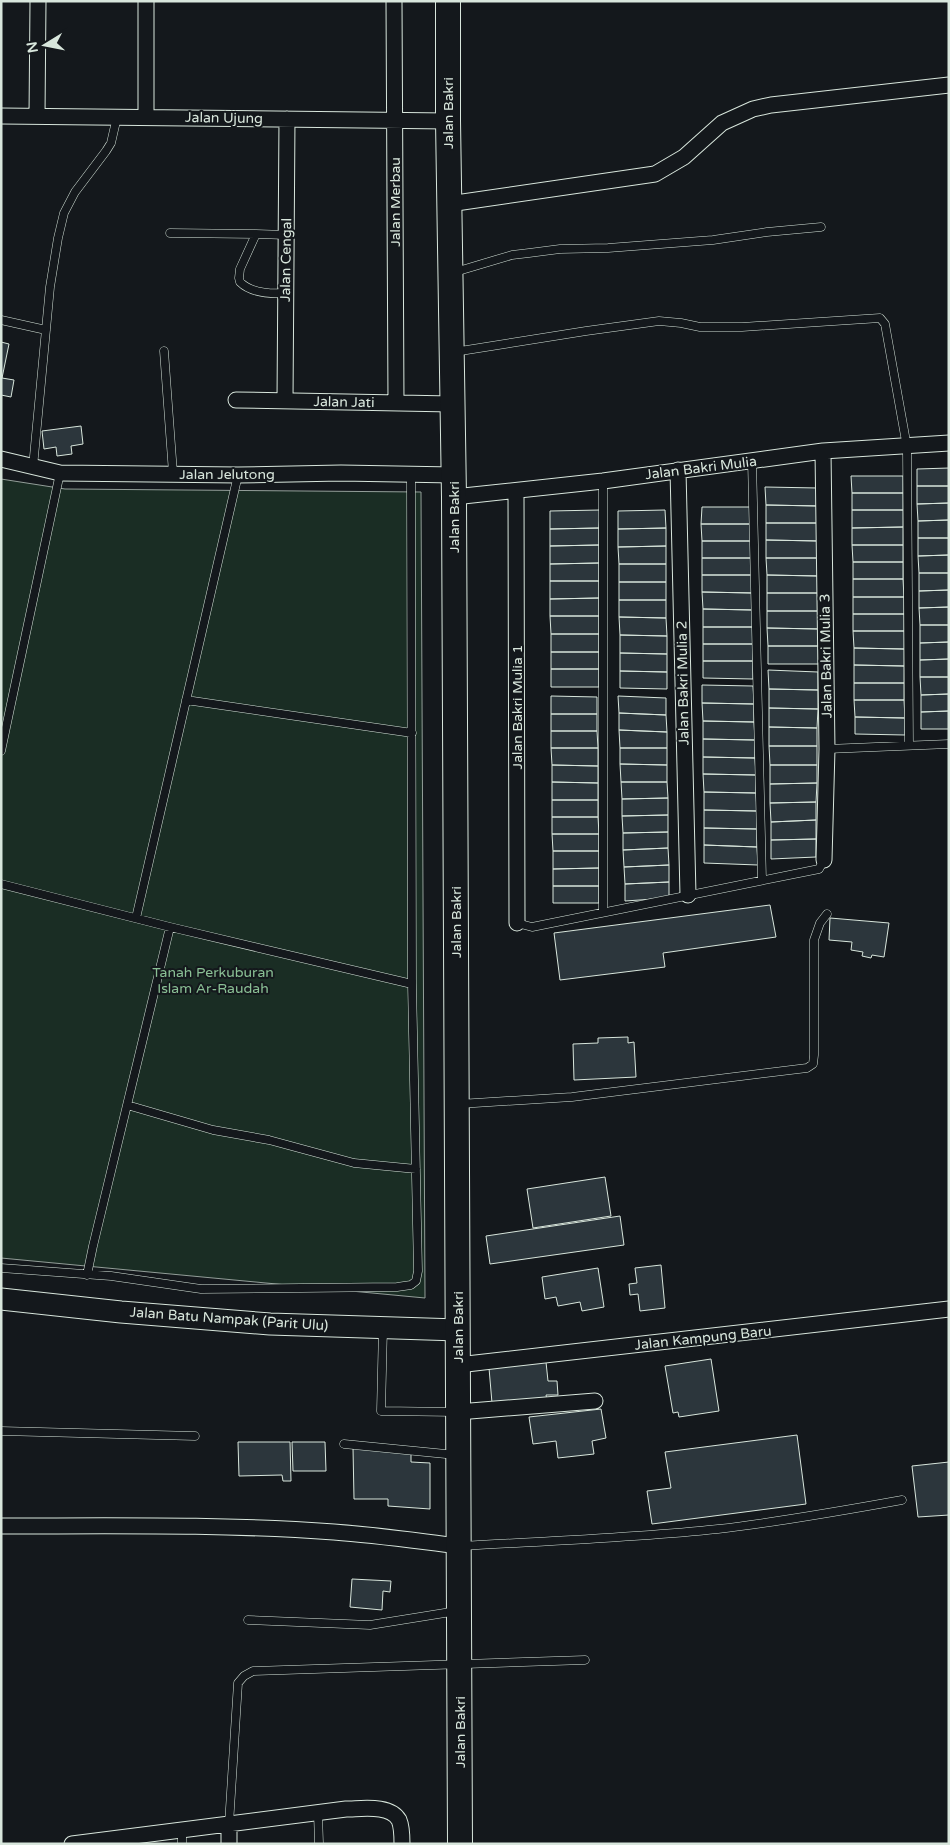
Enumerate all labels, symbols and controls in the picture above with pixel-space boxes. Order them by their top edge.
north arrow [20,20,70,70]
text: N [23,40,42,54]
street label: Jalan Bakri [440,77,457,149]
street label: Jalan Ujung [185,109,263,127]
street label: Jalan Merbau [387,157,404,247]
street label: Jalan Cengal [277,218,295,302]
street label: Jalan Jati [313,393,375,411]
street label: Jalan Bakri Mulia [644,453,758,483]
street label: Jalan Jelutong [179,466,275,483]
street label: Jalan Bakri [446,481,463,553]
street label: Jalan Bakri Mulia 3 [816,593,836,719]
street label: Jalan Bakri Mulia 2 [673,620,693,746]
street label: Jalan Bakri Mulia 1 [509,645,526,769]
street label: Jalan Bakri [448,886,465,958]
park label: Tanah Perkuburan Islam Ar-Raudah [152,964,274,997]
street label: Jalan Bakri [450,1291,467,1363]
street label: Jalan Batu Nampak (Parit Ulu) [129,1304,329,1334]
street label: Jalan Kampung Baru [634,1322,772,1354]
street label: Jalan Bakri [452,1696,469,1768]

